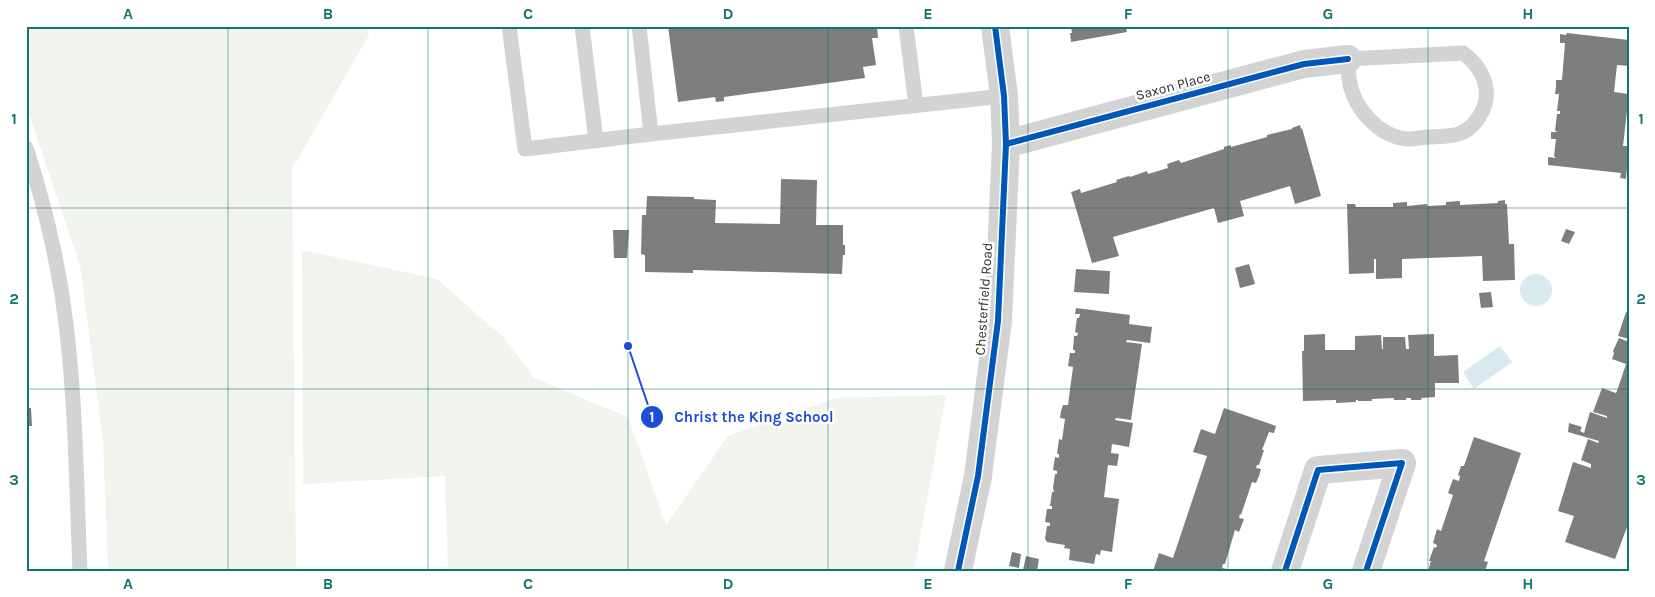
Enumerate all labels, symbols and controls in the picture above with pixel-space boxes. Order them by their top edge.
text: A [123,4,133,23]
text: B [323,4,333,23]
text: C [523,4,533,23]
text: D [723,4,734,23]
text: E [923,4,933,23]
text: F [1124,4,1133,23]
text: G [1323,4,1333,23]
text: H [1522,4,1534,23]
street label: Saxon Place [1134,68,1212,104]
text: 1 [11,109,17,128]
text: 1 [1638,109,1644,128]
street label: Chesterfield Road [972,242,996,356]
text: 2 [9,289,19,308]
text: 2 [1636,289,1646,308]
callout: Christ the King School [640,402,844,432]
text: 1 [649,408,655,426]
text: Christ the King School [674,408,834,426]
text: 3 [9,470,19,489]
text: 3 [1636,470,1646,489]
text: A [123,574,133,593]
text: B [323,574,333,593]
text: C [523,574,533,593]
text: D [723,574,734,593]
text: E [923,574,933,593]
text: F [1124,574,1133,593]
text: G [1323,574,1333,593]
text: H [1522,574,1534,593]

